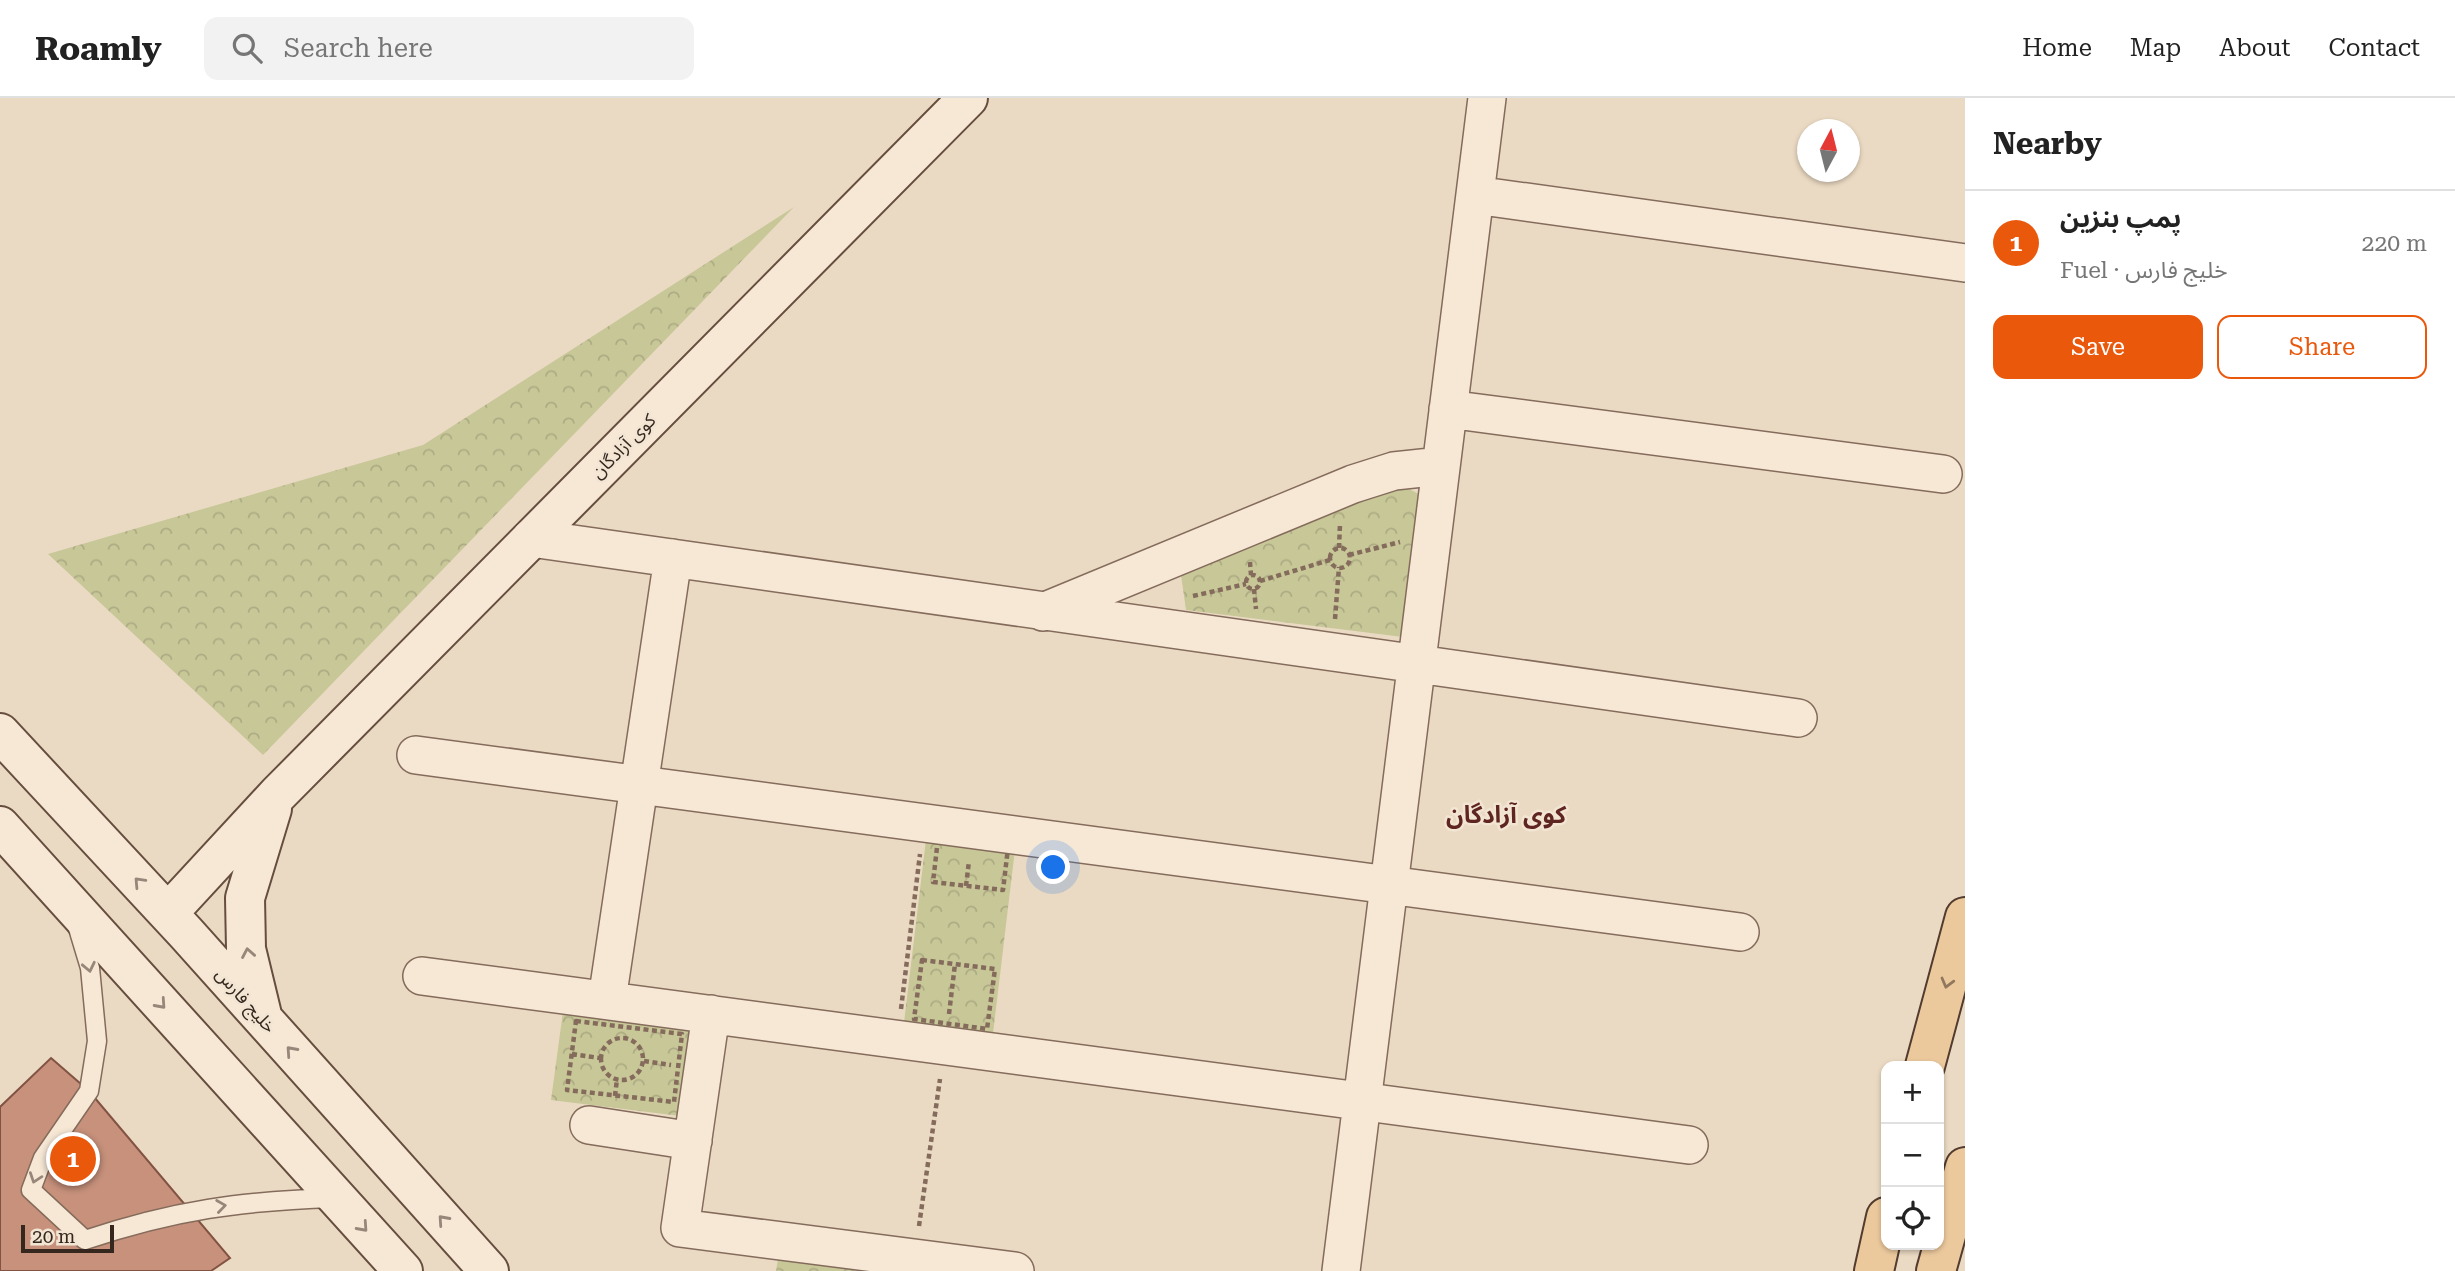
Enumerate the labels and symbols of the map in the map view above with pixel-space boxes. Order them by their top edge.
north arrow [1797,119,1860,182]
street label: کوی آزادگان [586,409,661,483]
district label: کوی آزادگان [1446,801,1567,829]
your location [1036,850,1070,884]
one-way arrow [134,877,147,890]
one-way arrow [241,947,256,959]
one-way arrow [80,961,95,973]
street label: خلیج فارس [209,963,281,1039]
one-way arrow [1941,977,1956,989]
one-way arrow [153,995,165,1008]
one-way arrow [287,1046,299,1059]
pin: 1 [50,1133,96,1185]
one-way arrow [29,1171,43,1183]
one-way arrow [215,1198,227,1213]
one-way arrow [439,1215,451,1228]
one-way arrow [354,1219,367,1232]
scale bar [21,1222,114,1254]

